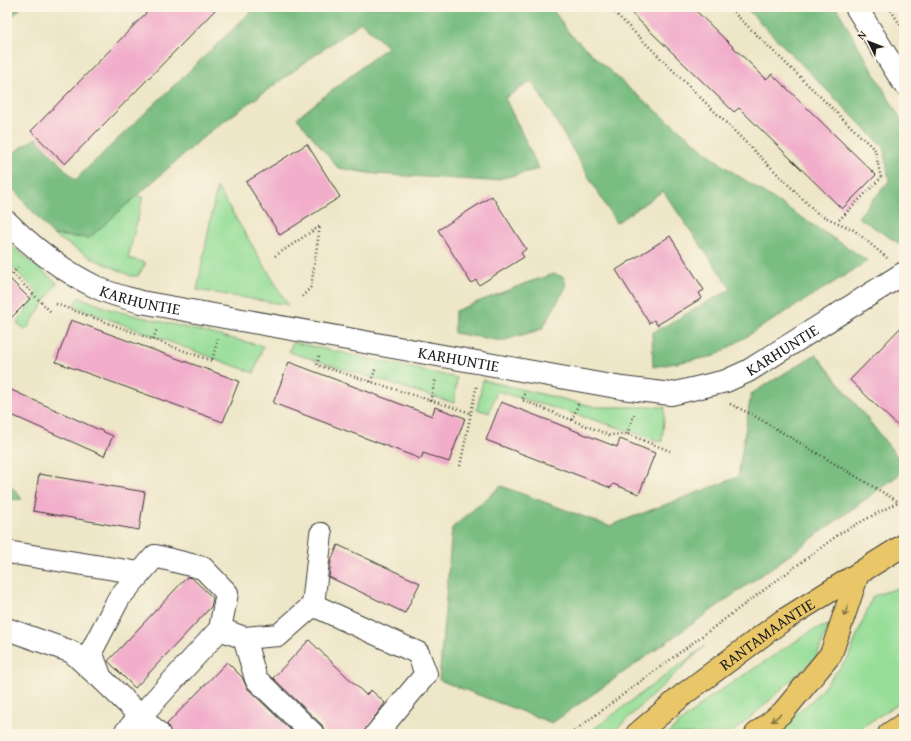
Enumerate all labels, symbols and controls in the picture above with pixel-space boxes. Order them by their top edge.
north arrow [849,22,889,62]
text: N [853,27,870,43]
street label: KARHUNTIE [96,278,182,321]
street label: KARHUNTIE [741,318,823,382]
street label: KARHUNTIE [416,340,501,378]
street label: RANTAMAANTIE [714,592,819,676]
one-way arrow [841,605,849,617]
one-way arrow [771,713,781,722]

